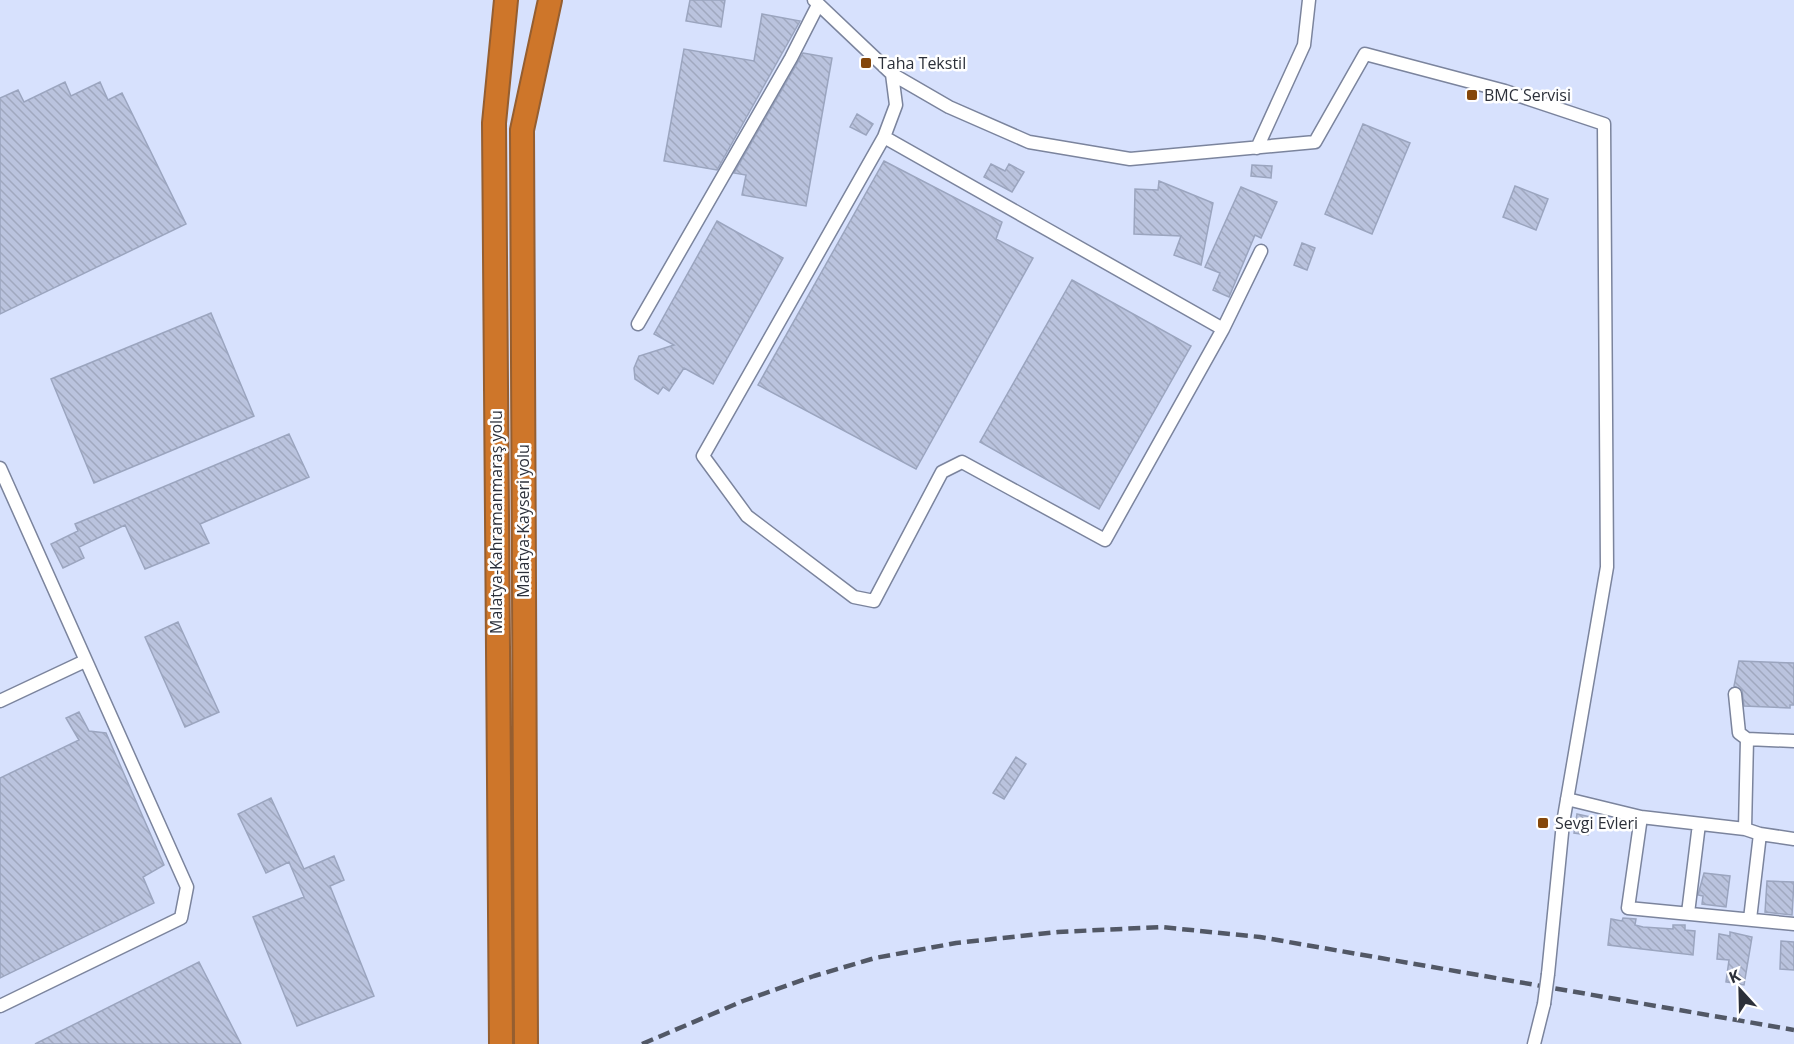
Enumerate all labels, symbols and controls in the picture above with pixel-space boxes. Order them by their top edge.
place label: Taha Tekstil [878,52,966,74]
marker: Taha Tekstil [859,56,873,70]
place label: BMC Servisi [1484,84,1571,106]
marker: BMC Servisi [1465,88,1479,102]
street label: Malatya-Kahramanmaraş yolu [485,410,507,634]
street label: Malatya-Kayseri yolu [512,444,534,598]
place label: Sevgi Evleri [1555,812,1638,834]
marker: Sevgi Evleri [1536,816,1550,830]
north arrow [1710,960,1770,1020]
text: K [1725,964,1744,988]

